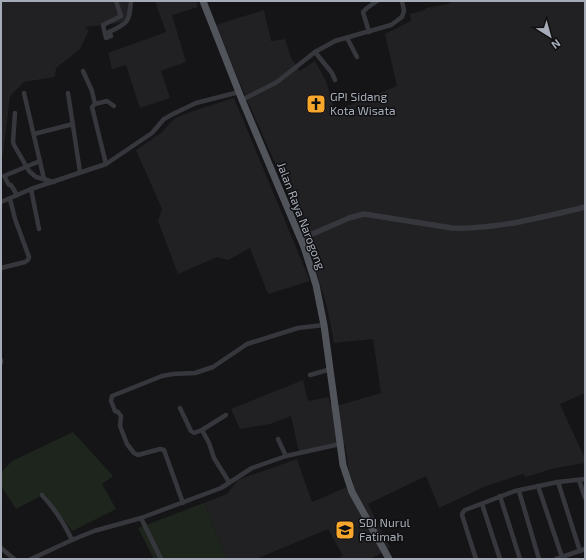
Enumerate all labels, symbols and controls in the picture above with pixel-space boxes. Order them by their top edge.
north arrow [530,16,570,56]
text: N [549,37,563,52]
place label: GPI Sidang Kota Wisata [330,89,396,117]
church icon: GPI Sidang Kota Wisata [305,93,327,115]
street label: Jalan Raya Narogong [275,160,329,271]
place label: SDI Nurul Fatimah [359,515,410,543]
school or university icon: SDI Nurul Fatimah [334,519,356,541]

